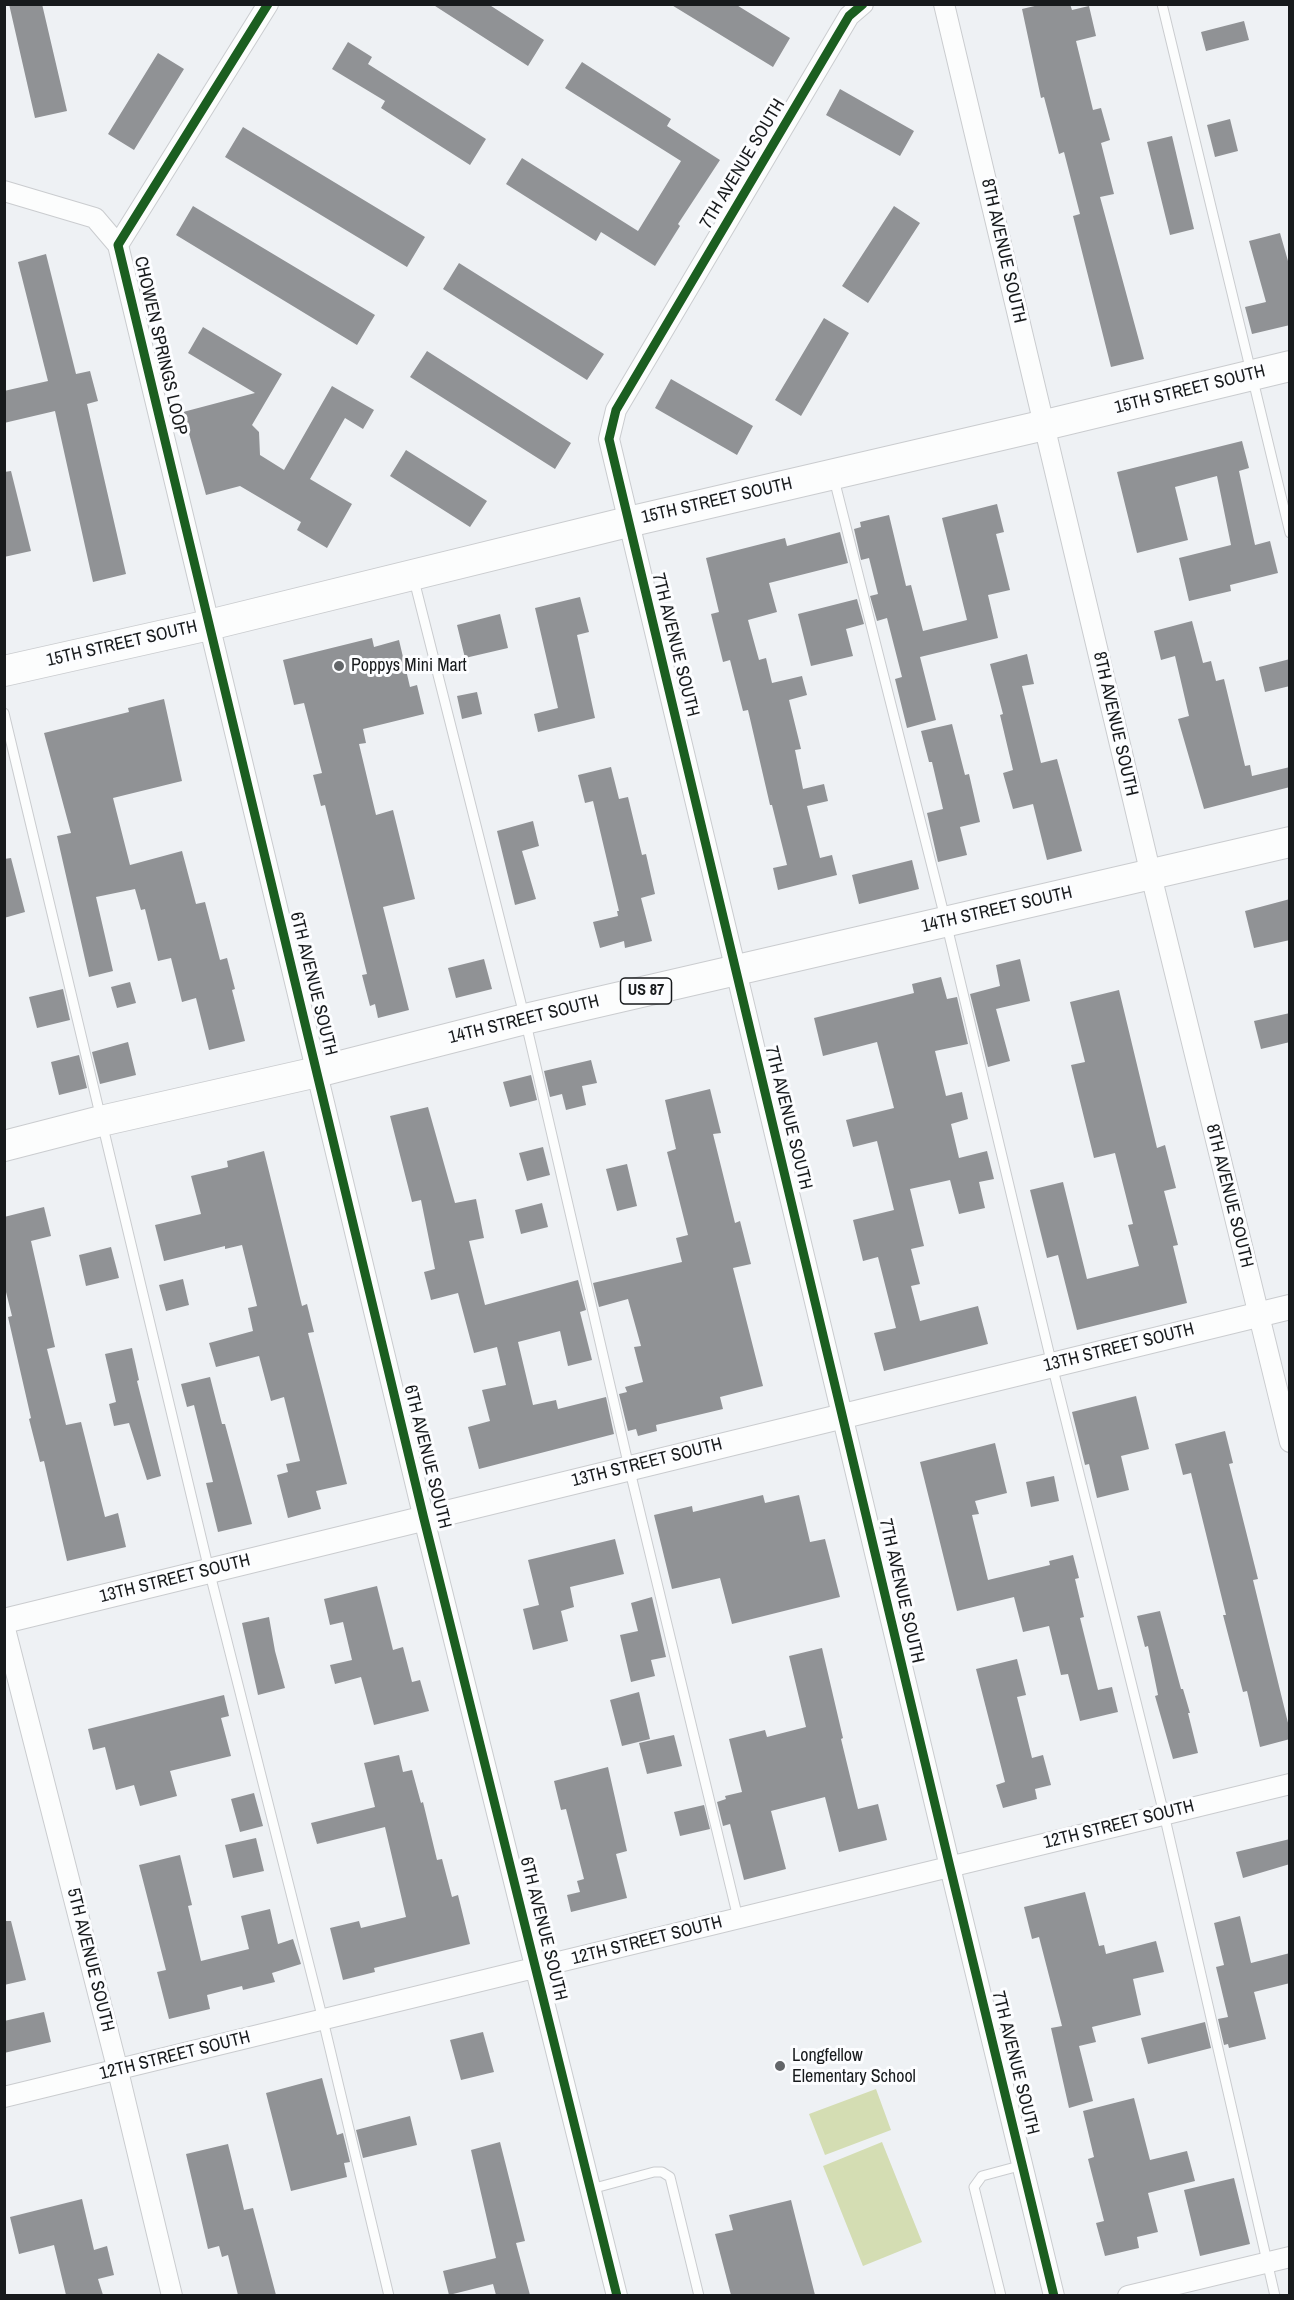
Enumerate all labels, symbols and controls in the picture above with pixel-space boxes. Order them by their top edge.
street label: 7TH AVENUE SOUTH [696,95,790,233]
street label: 8TH AVENUE SOUTH [976,177,1030,325]
street label: CHOWEN SPRINGS LOOP [129,254,191,438]
street label: 15TH STREET SOUTH [1113,361,1267,419]
street label: 15TH STREET SOUTH [639,473,795,529]
street label: 7TH AVENUE SOUTH [647,571,703,719]
street label: 15TH STREET SOUTH [44,616,200,672]
street label: 8TH AVENUE SOUTH [1088,650,1142,798]
place label: Poppys Mini Mart [351,655,467,677]
marker: Poppys Mini Mart [332,659,346,673]
street label: 14TH STREET SOUTH [919,882,1075,938]
street label: 6TH AVENUE SOUTH [285,910,341,1058]
road number: US 87 [620,978,672,1004]
street label: 14TH STREET SOUTH [447,991,601,1049]
street label: 7TH AVENUE SOUTH [760,1044,816,1192]
street label: 8TH AVENUE SOUTH [1201,1122,1257,1270]
street label: 13TH STREET SOUTH [1042,1319,1196,1377]
street label: 6TH AVENUE SOUTH [399,1383,455,1531]
street label: 13TH STREET SOUTH [570,1434,724,1492]
street label: 7TH AVENUE SOUTH [874,1517,928,1665]
street label: 13TH STREET SOUTH [98,1550,252,1608]
street label: 12TH STREET SOUTH [1042,1796,1196,1854]
street label: 6TH AVENUE SOUTH [515,1855,571,2003]
street label: 5TH AVENUE SOUTH [62,1886,118,2034]
street label: 12TH STREET SOUTH [570,1912,724,1970]
street label: 7TH AVENUE SOUTH [987,1989,1043,2137]
street label: 12TH STREET SOUTH [98,2027,252,2085]
place label: Longfellow Elementary School [792,2045,916,2088]
marker: Longfellow Elementary School [773,2059,787,2073]

